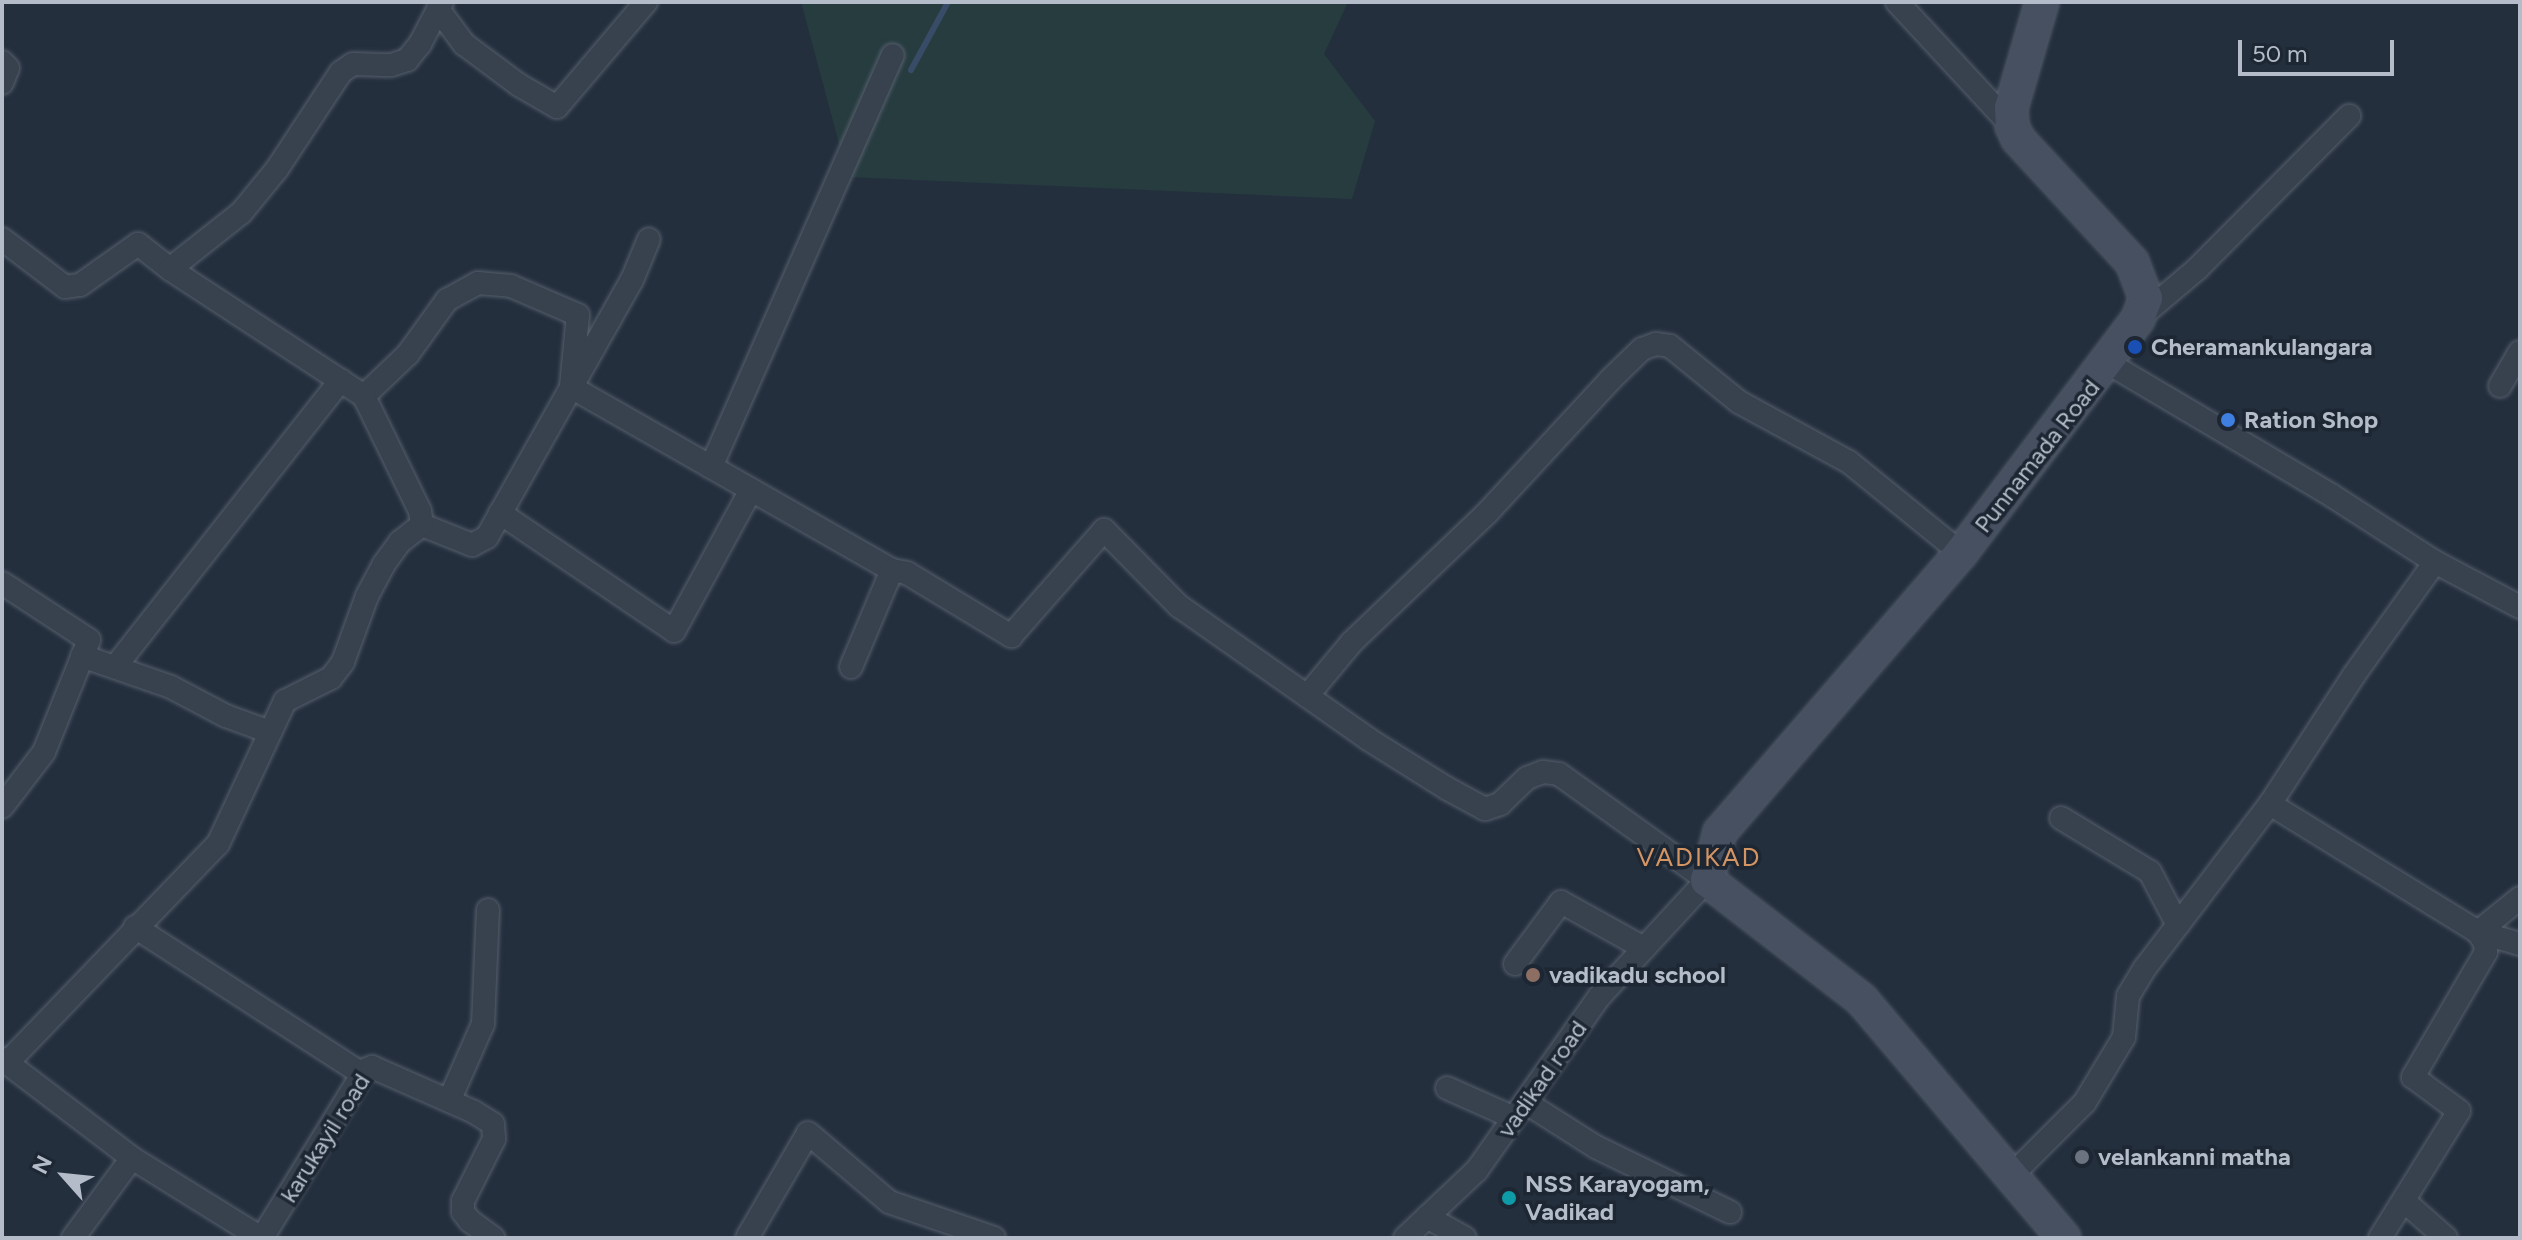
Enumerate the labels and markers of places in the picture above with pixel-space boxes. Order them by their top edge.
place label: Cheramankulangara [2151,333,2373,361]
marker: Cheramankulangara [2126,338,2144,356]
place label: Ration Shop [2244,406,2378,434]
marker: Ration Shop [2219,411,2237,429]
place label: vadikadu school [1549,961,1726,989]
marker: vadikadu school [1524,966,1542,984]
place label: velankanni matha [2098,1143,2291,1171]
marker: velankanni matha [2073,1148,2091,1166]
place label: NSS Karayogam, Vadikad [1525,1170,1710,1226]
marker: NSS Karayogam, Vadikad [1500,1189,1518,1207]

